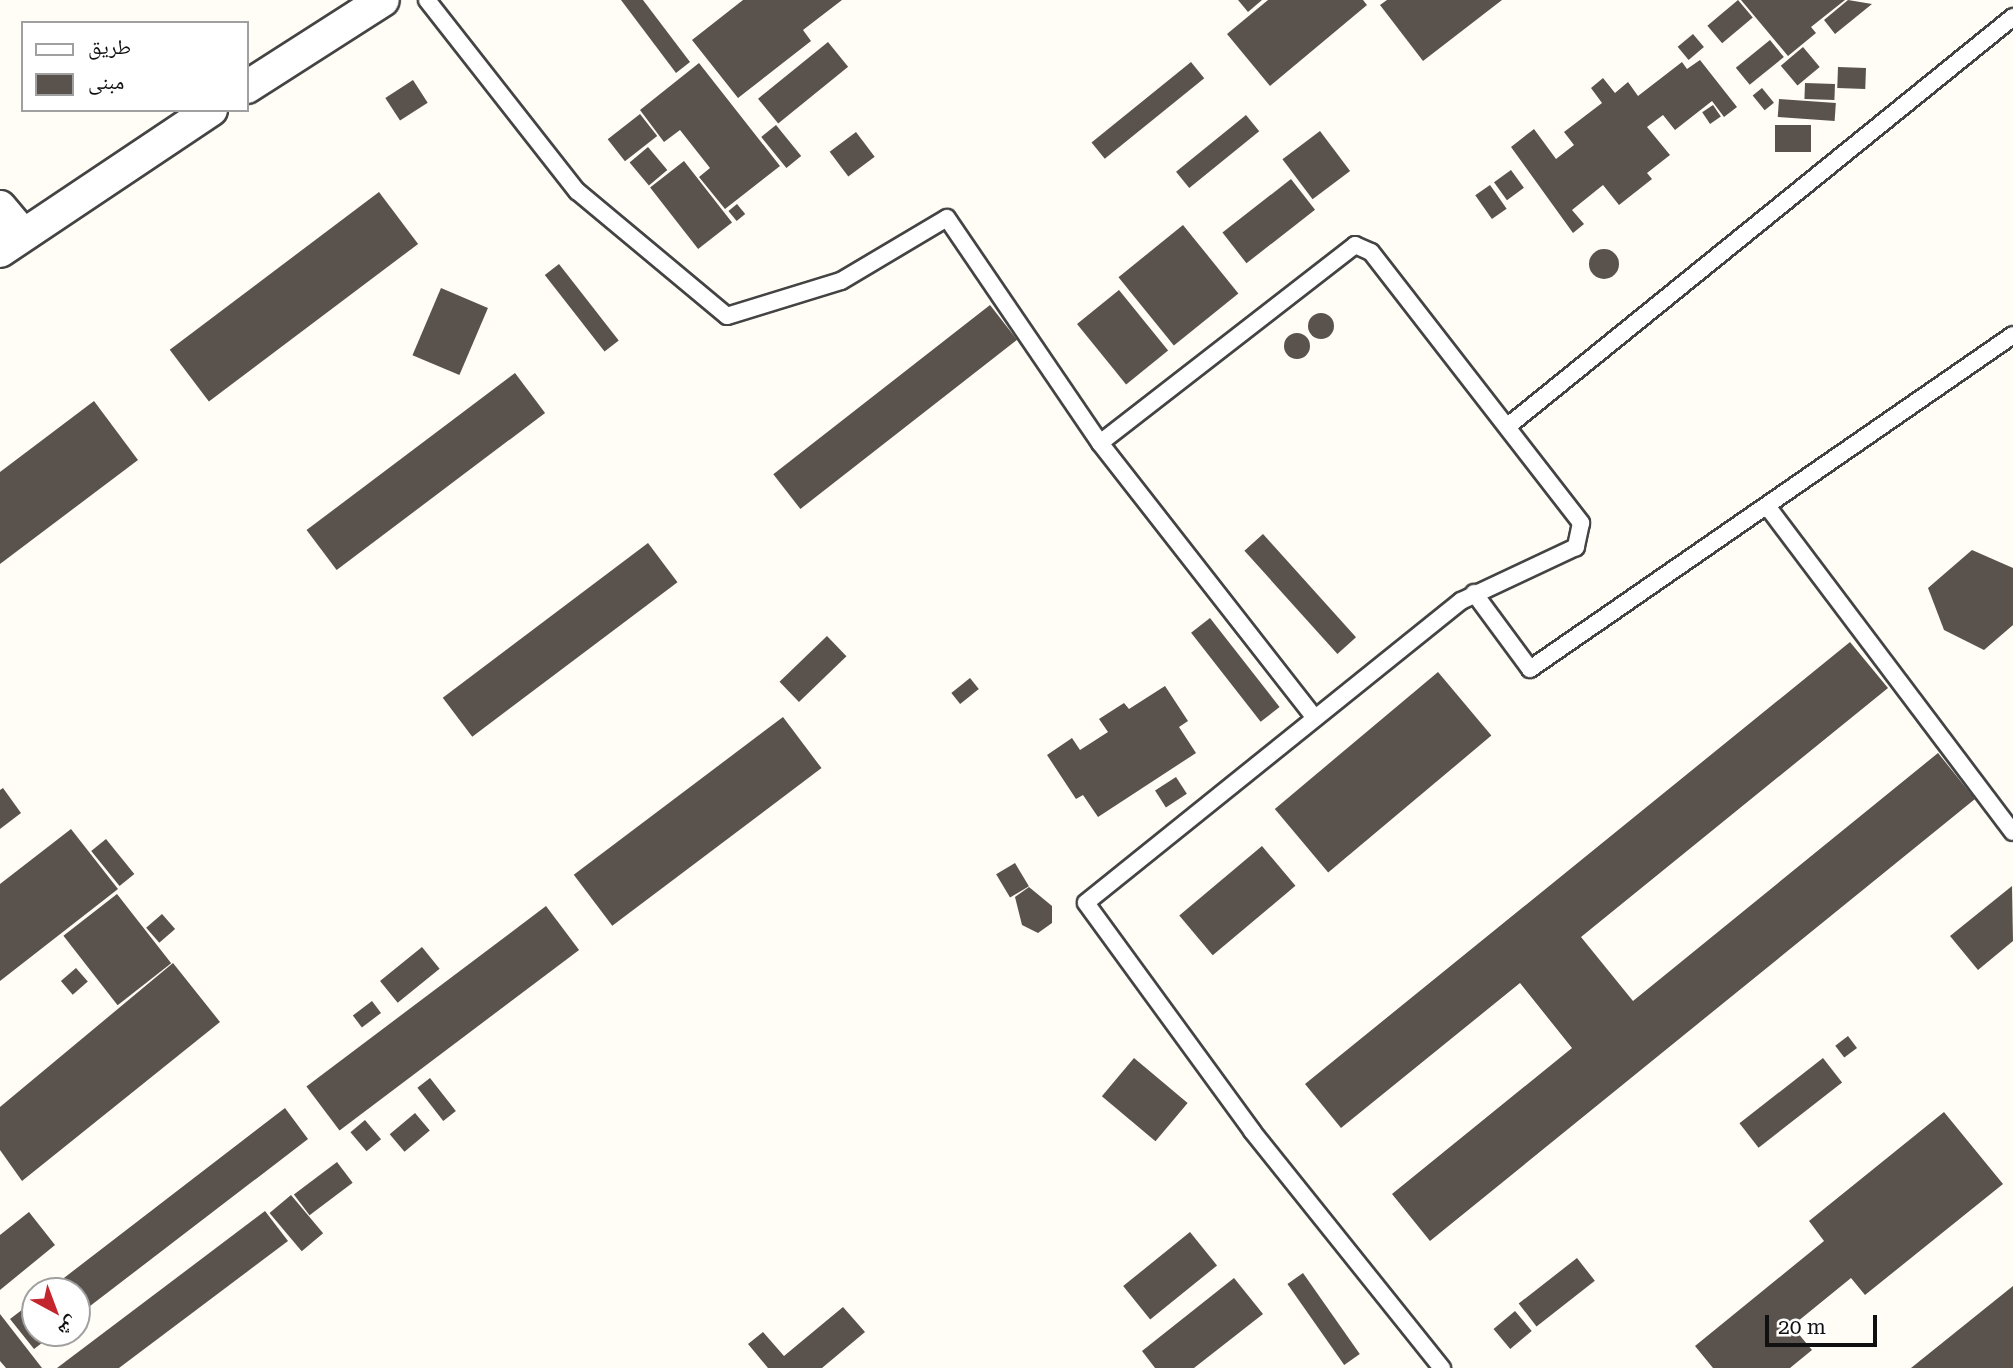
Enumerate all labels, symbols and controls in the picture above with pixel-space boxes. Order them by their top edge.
legend [21,21,248,112]
text: طريق [88,35,131,59]
text: مبنى [88,70,124,94]
north arrow [21,1277,91,1347]
scale bar [1768,1302,1880,1346]
text: ش [54,1311,84,1342]
text: 20 m [1778,1315,1826,1339]

